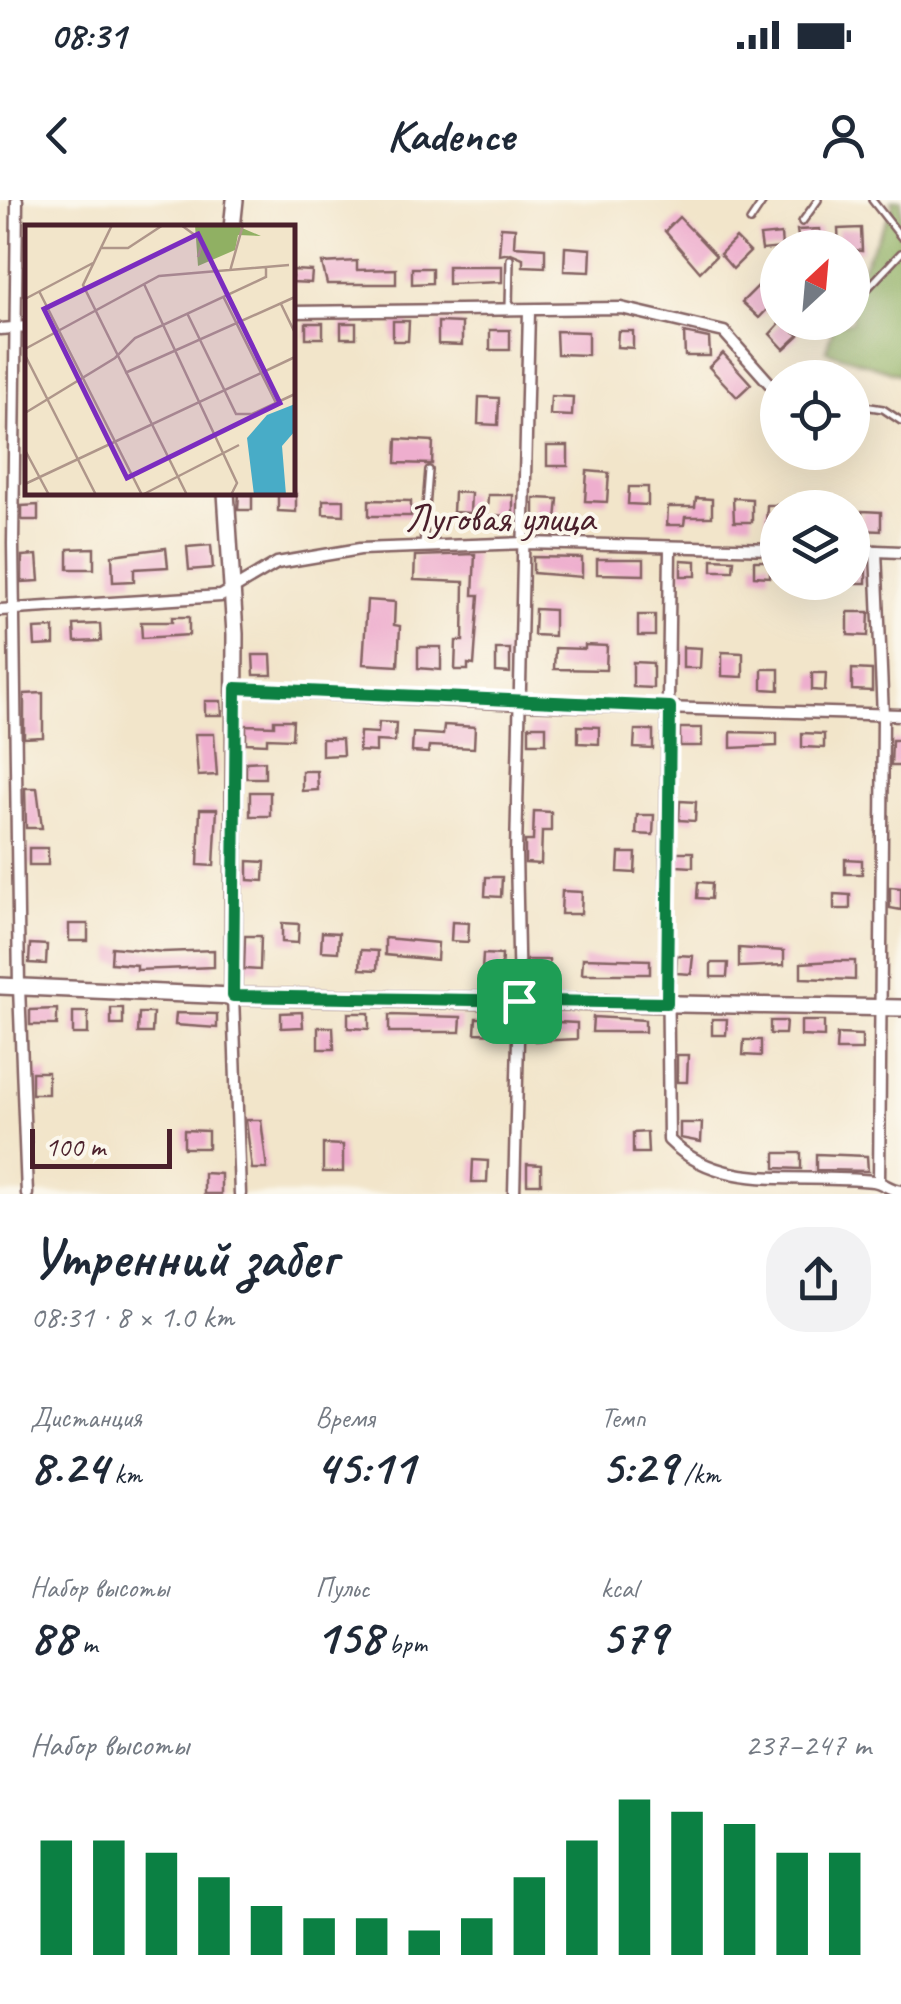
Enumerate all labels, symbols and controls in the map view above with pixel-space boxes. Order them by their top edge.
text: 08:31 [50,12,126,59]
text: Kadence [387,107,514,164]
icon: back [30,108,85,163]
icon: person [816,108,871,163]
inset map [25,225,295,495]
north arrow [760,230,870,340]
map controls [760,230,870,600]
button: locate [760,360,870,470]
button: layers [760,490,870,600]
street label: Луговая улица [405,493,598,543]
pin [477,959,562,1044]
icon: arrive [492,974,547,1029]
scale bar [30,1124,172,1168]
text: 100 m [45,1129,105,1164]
text: Утренний забег [30,1223,337,1293]
button: share [766,1227,871,1332]
text: 08:31 · 8 × 1.0 km [30,1296,234,1337]
text: Дистанция [30,1400,142,1435]
text: Время [315,1400,374,1435]
text: Темп [601,1400,646,1435]
text: 8.24 [30,1435,107,1498]
text: 45:11 [315,1435,414,1498]
text: 5:29 [601,1435,677,1498]
text: km [107,1456,142,1491]
text: /km [677,1456,720,1491]
text: Набор высоты [30,1570,169,1605]
text: Пульс [315,1570,369,1605]
text: kcal [601,1570,638,1605]
text: 88 [30,1605,75,1668]
text: 158 [315,1605,382,1668]
text: 579 [601,1605,667,1668]
text: m [75,1626,97,1661]
text: bpm [382,1626,427,1661]
text: Набор высоты [30,1724,189,1765]
text: 237–247 m [745,1724,871,1765]

